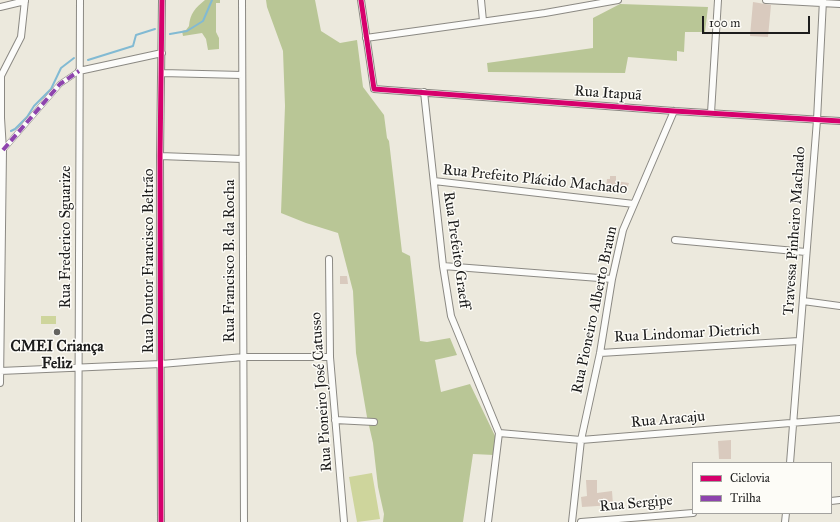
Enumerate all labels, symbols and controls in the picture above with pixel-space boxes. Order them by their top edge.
scale bar [704,8,812,34]
text: 100 m [709,16,740,30]
street label: Rua Itapuã [574,83,642,105]
street label: Travessa Pinheiro Machado [780,146,810,316]
street label: Rua Prefeito Plácido Machado [442,161,628,199]
street label: Rua Frederico Sguarize [57,166,75,308]
street label: Rua Doutor Francisco Beltrão [140,168,158,354]
street label: Rua Francisco B. da Rocha [221,179,239,343]
street label: Rua Prefeito Graeff [439,190,473,310]
street label: Rua Pioneiro Alberto Braun [568,225,622,395]
street label: Rua Pioneiro José Catusso [307,312,337,472]
street label: Rua Lindomar Dietrich [614,321,760,347]
marker: CMEI Criança Feliz [52,327,62,337]
place label: CMEI Criança Feliz [10,338,104,373]
street label: Rua Aracaju [630,408,706,432]
legend [692,462,832,514]
text: Ciclovia [730,471,770,485]
text: Trilha [730,491,761,505]
street label: Rua Sergipe [599,492,673,516]

